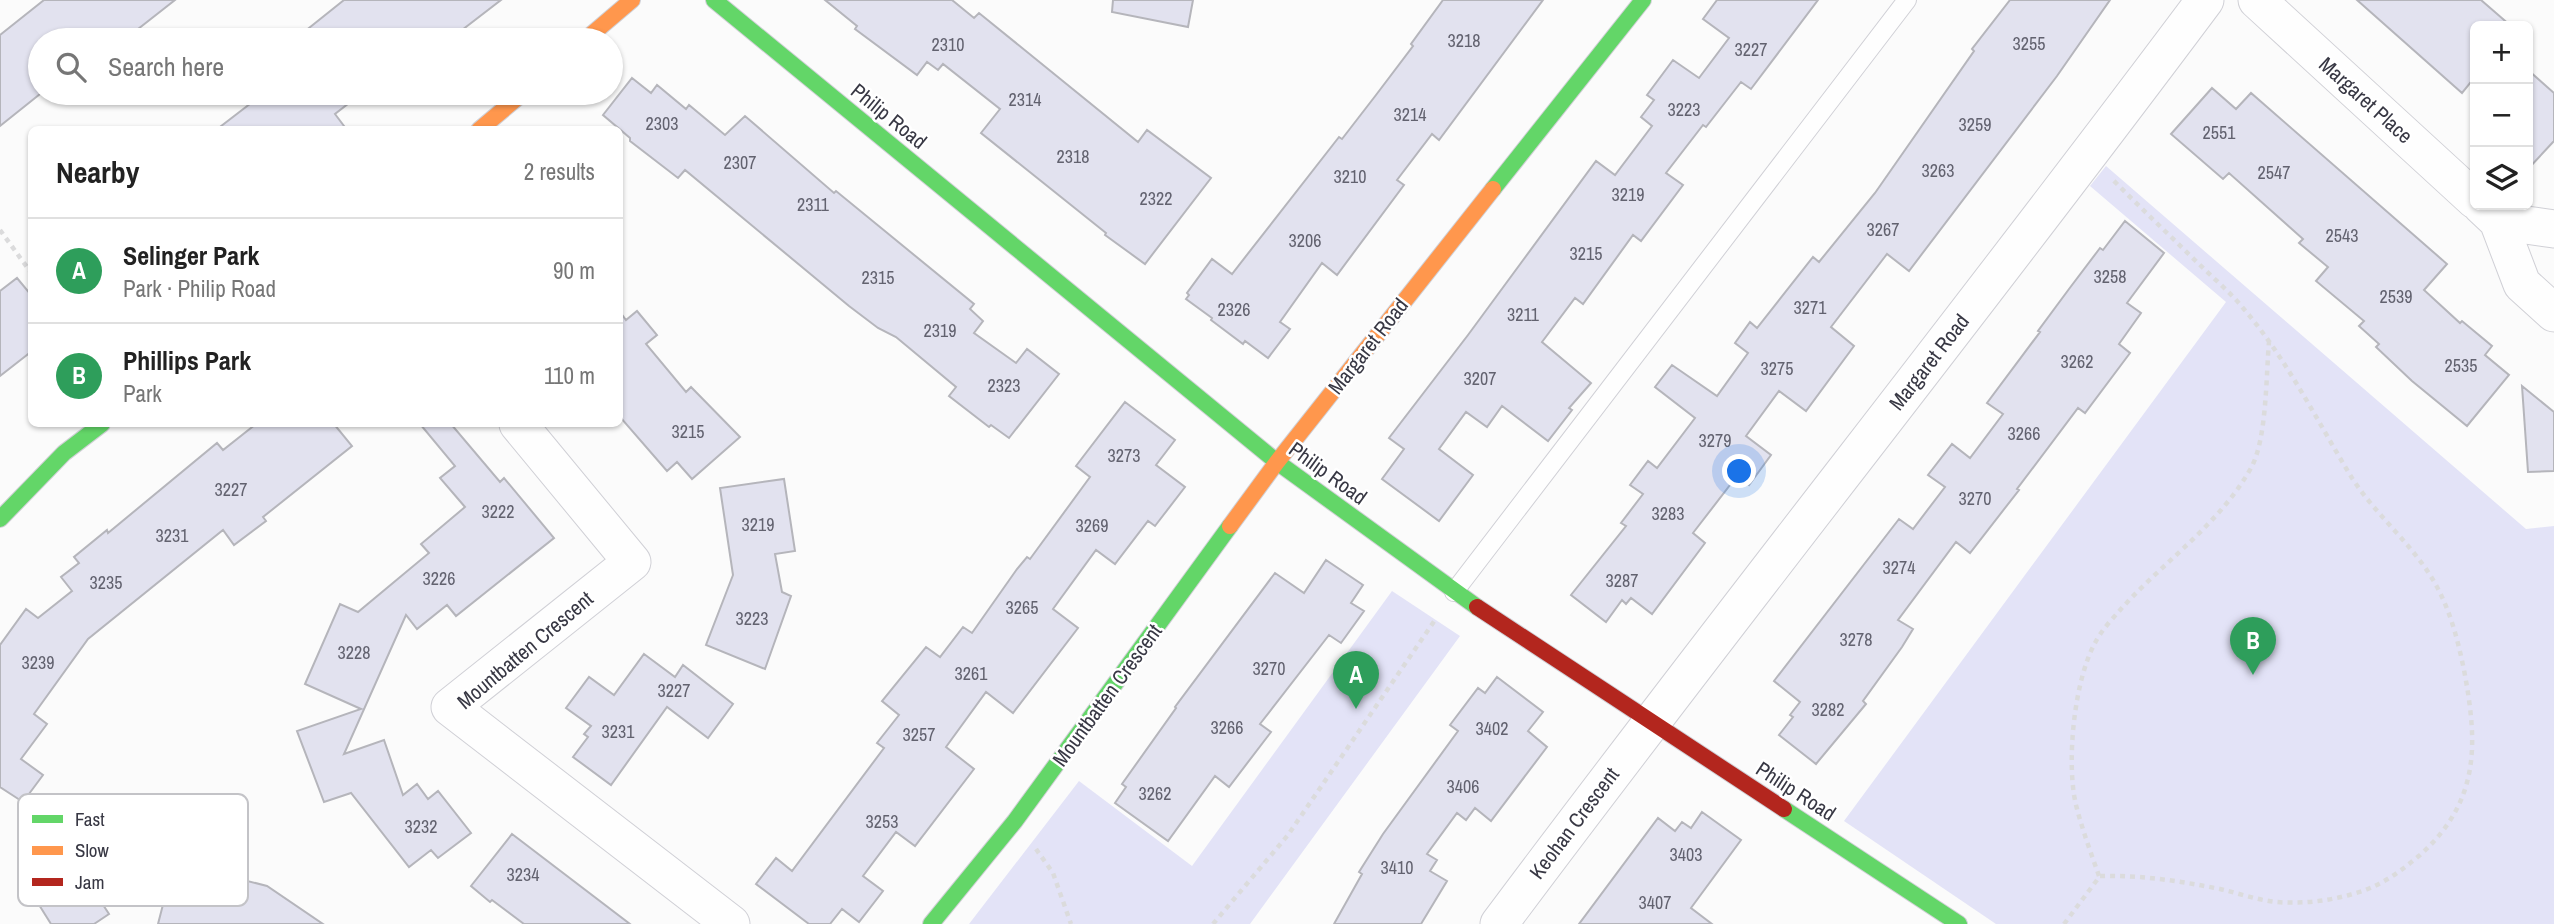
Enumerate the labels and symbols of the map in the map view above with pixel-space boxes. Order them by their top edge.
house number: 3218 [1448,28,1480,53]
house number: 3255 [2013,31,2045,56]
house number: 2310 [932,32,964,57]
house number: 3227 [1735,37,1767,62]
street label: Margaret Place [2313,50,2419,150]
street label: Philip Road [845,76,933,156]
house number: 2314 [1009,87,1041,112]
house number: 3223 [1668,97,1700,122]
house number: 3214 [1394,102,1426,127]
house number: 2303 [646,111,678,136]
house number: 3259 [1959,112,1991,137]
house number: 2551 [2203,120,2236,145]
house number: 2318 [1057,144,1089,169]
house number: 2307 [724,150,756,175]
house number: 3263 [1922,158,1954,183]
house number: 2547 [2258,160,2290,185]
house number: 3210 [1334,164,1366,189]
house number: 3219 [1612,182,1644,207]
house number: 2322 [1140,186,1172,211]
house number: 2311 [797,192,830,217]
house number: 3267 [1867,217,1899,242]
house number: 2543 [2326,223,2358,248]
house number: 3206 [1289,228,1321,253]
house number: 3215 [1570,241,1602,266]
house number: 3258 [2094,264,2126,289]
house number: 2315 [862,265,894,290]
house number: 2539 [2380,284,2412,309]
street label: Margaret Road [1321,292,1415,400]
house number: 3271 [1794,295,1827,320]
house number: 2326 [1218,297,1250,322]
house number: 3211 [1507,302,1540,327]
street label: Margaret Road [1882,308,1976,416]
house number: 2319 [924,318,956,343]
house number: 3262 [2061,349,2093,374]
house number: 2535 [2445,353,2477,378]
house number: 3275 [1761,356,1793,381]
house number: 3207 [1464,366,1496,391]
house number: 2323 [988,373,1020,398]
house number: 3215 [672,419,704,444]
house number: 3266 [2008,421,2040,446]
house number: 3279 [1699,428,1731,453]
street label: Philip Road [1283,435,1373,511]
house number: 3273 [1108,443,1140,468]
your location [1722,454,1756,488]
house number: 3227 [215,477,247,502]
house number: 3270 [1959,486,1991,511]
house number: 3222 [482,499,514,524]
house number: 3283 [1652,501,1684,526]
house number: 3219 [742,512,774,537]
house number: 3269 [1076,513,1108,538]
house number: 3231 [156,523,189,548]
house number: 3274 [1883,555,1915,580]
house number: 3226 [423,566,455,591]
house number: 3287 [1606,568,1638,593]
house number: 3235 [90,570,122,595]
street label: Mountbatten Crescent [451,584,599,716]
house number: 3265 [1006,595,1038,620]
house number: 3223 [736,606,768,631]
pin: B [2230,617,2276,675]
street label: Mountbatten Crescent [1045,618,1169,772]
house number: 3278 [1840,627,1872,652]
house number: 3228 [338,640,370,665]
house number: 3239 [22,650,54,675]
pin: A [1333,651,1379,709]
house number: 3270 [1253,656,1285,681]
house number: 3261 [955,661,988,686]
house number: 3227 [658,678,690,703]
house number: 3282 [1812,697,1844,722]
house number: 3266 [1211,715,1243,740]
house number: 3402 [1476,716,1508,741]
house number: 3231 [602,719,635,744]
house number: 3257 [903,722,935,747]
street label: Philip Road [1750,754,1842,828]
street label: Keohan Crescent [1522,761,1626,885]
house number: 3406 [1447,774,1479,799]
house number: 3262 [1139,781,1171,806]
legend [18,794,248,906]
text: Fast [75,806,105,832]
house number: 3253 [866,809,898,834]
house number: 3232 [405,814,437,839]
text: Slow [75,837,110,863]
house number: 3403 [1670,842,1702,867]
house number: 3410 [1381,855,1413,880]
house number: 3234 [507,862,539,887]
text: Jam [75,869,104,895]
house number: 3407 [1639,890,1671,915]

